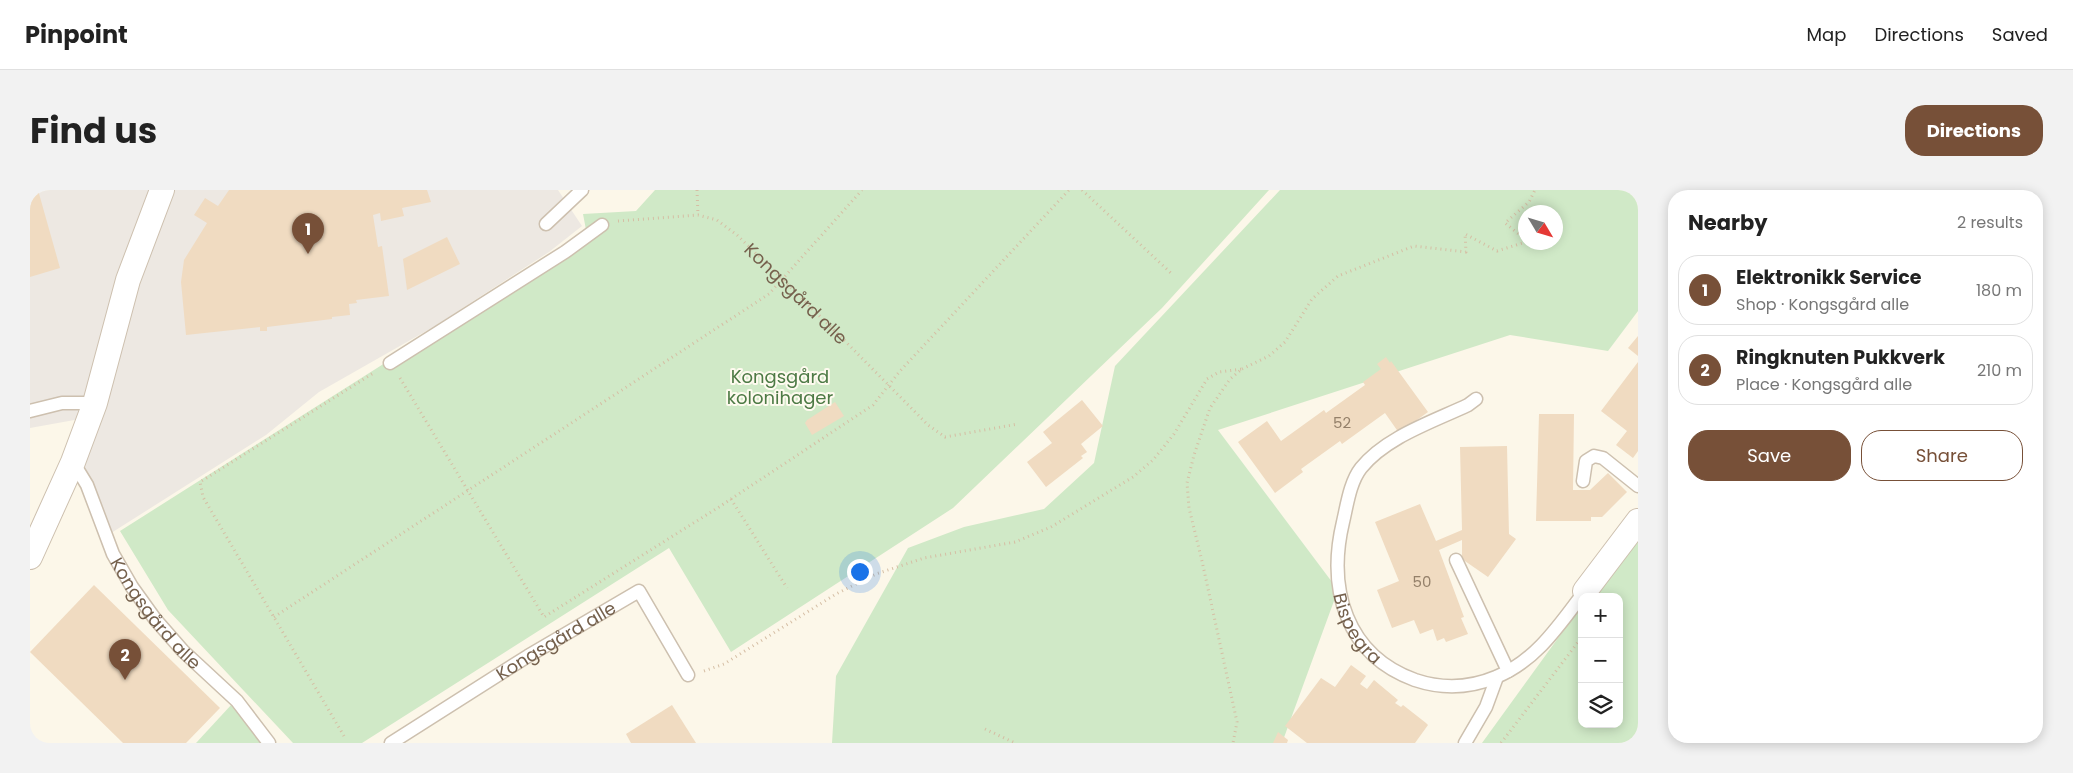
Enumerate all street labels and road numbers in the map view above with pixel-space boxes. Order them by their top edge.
street label: Kongsgård alle [739,237,854,350]
street label: Kongsgård alle [105,553,207,675]
street label: Bispegra [1328,590,1388,670]
street label: Kongsgård alle [491,595,620,686]

